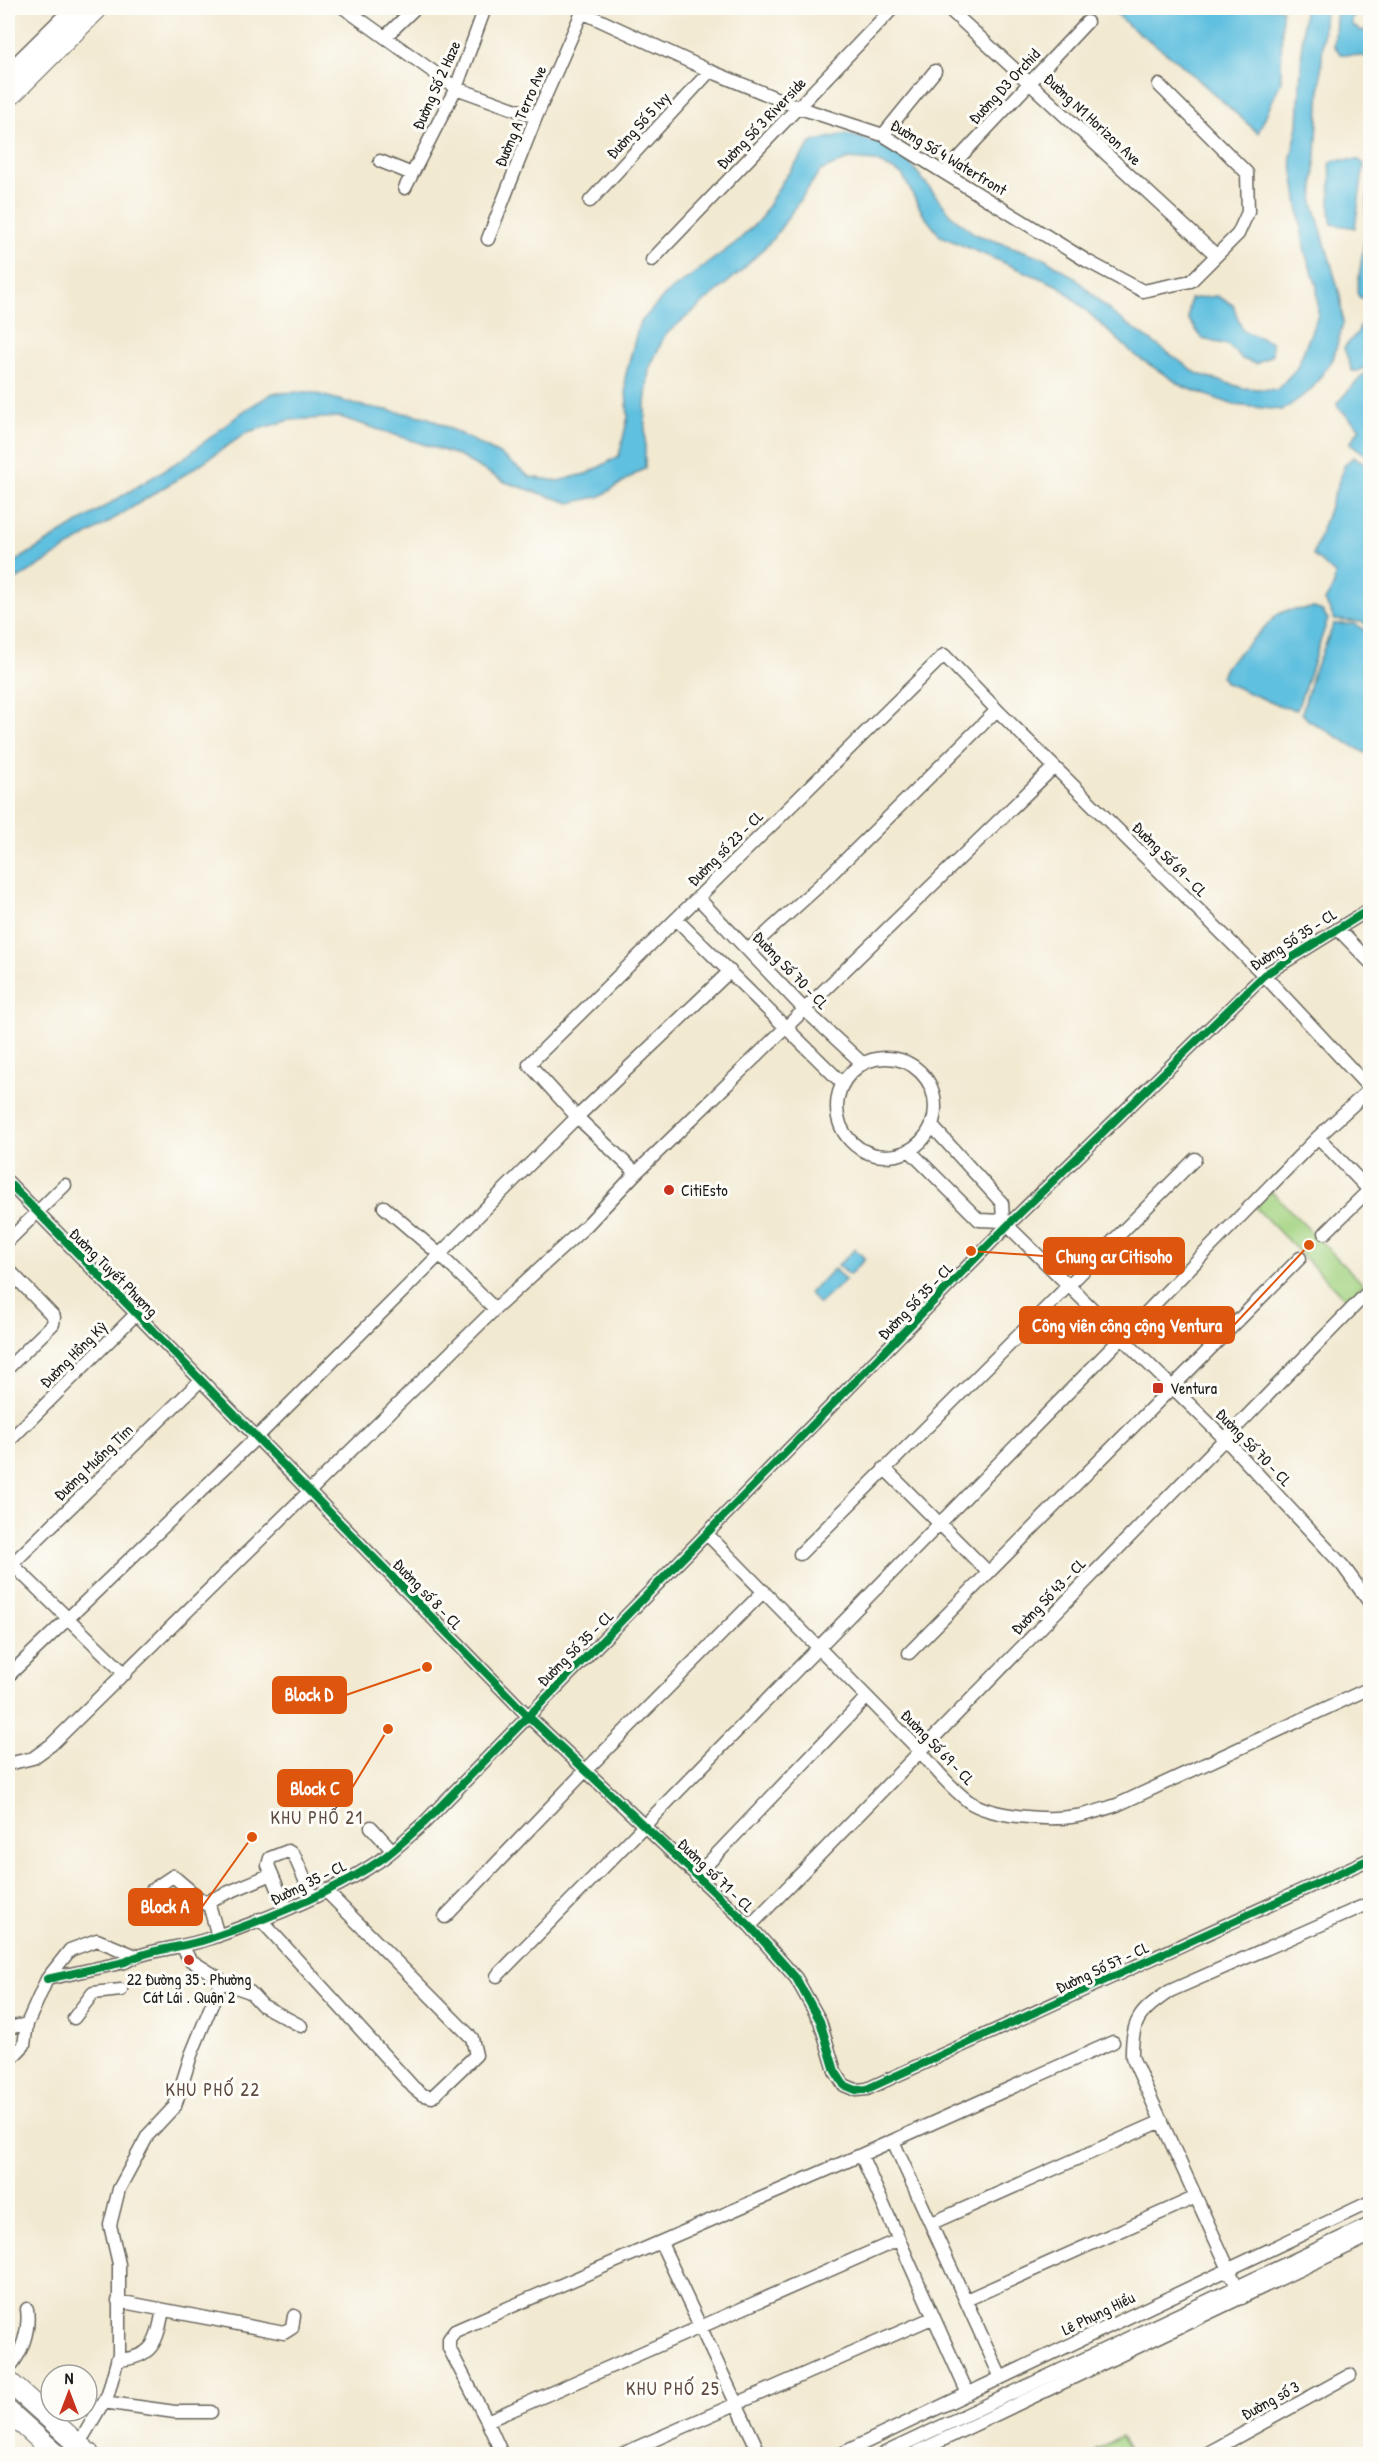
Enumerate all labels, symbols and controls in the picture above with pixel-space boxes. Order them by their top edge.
street label: Đường Số 2 Haze [407,36,466,133]
street label: Đường D3 Orchid [963,43,1045,129]
street label: Đường A Terro Ave [489,61,551,170]
street label: Đường N1 Horizon Ave [1039,68,1147,170]
street label: Đường Số 3 Riverside [711,72,811,174]
street label: Đường Số 5 Ivy [601,86,675,163]
street label: Đường Số 4 Waterfront [887,114,1012,201]
street label: Đường số 23 - CL [682,805,768,891]
street label: Đường Số 69 - CL [1128,817,1212,901]
street label: Đường Số 35 - CL [1245,903,1341,975]
street label: Đường Số 70 - CL [748,926,834,1014]
place label: CitiEsto [681,1179,728,1201]
marker: CitiEsto [662,1183,676,1197]
street label: Đường Tuyết Phượng [65,1223,163,1321]
callout: Chung cư Citisoho [1044,1238,1184,1274]
text: Chung cư Citisoho [1056,1244,1173,1270]
street label: Đường Số 35 - CL [872,1257,958,1344]
callout: Công viên công cộng Ventura [1020,1307,1234,1343]
text: Công viên công cộng Ventura [1032,1313,1223,1339]
street label: Đường Hồng Kỳ [35,1315,112,1392]
place label: Ventura [1170,1377,1217,1399]
marker: Ventura [1151,1381,1165,1395]
street label: Đường Số 70 - CL [1211,1403,1297,1491]
street label: Đường Muồng Tím [49,1419,137,1505]
street label: Đường số 8 - CL [388,1553,468,1635]
street label: Đường Số 43 - CL [1006,1553,1090,1639]
street label: Đường Số 35 - CL [532,1605,618,1691]
callout: Block D [273,1677,346,1713]
text: Block D [285,1682,334,1707]
street label: Đường Số 69 - CL [896,1704,980,1790]
callout: Block C [278,1770,352,1806]
text: Block C [290,1776,340,1801]
district label: KHU PHỐ 21 [270,1805,364,1830]
street label: Đường số 71 - CL [673,1833,759,1917]
street label: Đường 35 - CL [266,1854,350,1910]
callout: Block A [129,1889,202,1925]
text: Block A [141,1894,189,1919]
street label: Đường Số 57 - CL [1052,1936,1152,1998]
marker: 22 Đường 35 . Phường Cát Lái . Quận 2 [182,1953,196,1967]
place label: 22 Đường 35 . Phường Cát Lái . Quận 2 [127,1968,251,2008]
district label: KHU PHỐ 22 [166,2077,260,2102]
street label: Lê Phụng Hiểu [1058,2286,1139,2340]
north arrow [39,2363,99,2423]
text: N [65,2367,74,2389]
street label: Đường số 3 [1237,2375,1303,2425]
district label: KHU PHỐ 25 [626,2376,720,2401]

